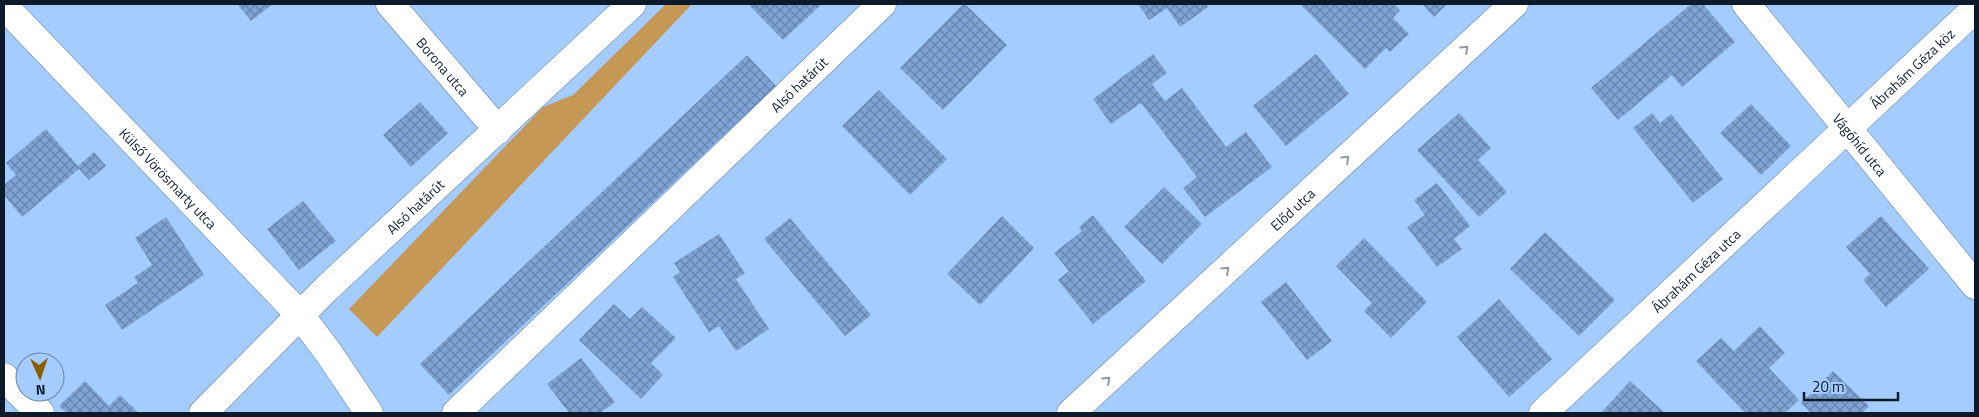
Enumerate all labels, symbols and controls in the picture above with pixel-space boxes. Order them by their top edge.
street label: Ábrahám Géza köz [1865,23,1959,113]
street label: Borona utca [412,32,475,100]
one-way arrow [1459,46,1468,55]
street label: Alsó határút [765,51,832,117]
street label: Vágóhíd utca [1828,108,1892,180]
street label: Külső Vörösmarty utca [115,123,222,233]
one-way arrow [1340,156,1349,165]
street label: Alsó határút [381,174,448,239]
street label: Előd utca [1265,183,1319,235]
street label: Ábrahám Géza utca [1647,223,1745,317]
one-way arrow [1221,267,1230,276]
north arrow [15,352,65,402]
scale bar [1804,370,1898,402]
text: 20 m [1812,375,1845,398]
one-way arrow [1101,377,1110,386]
text: N [35,380,46,401]

